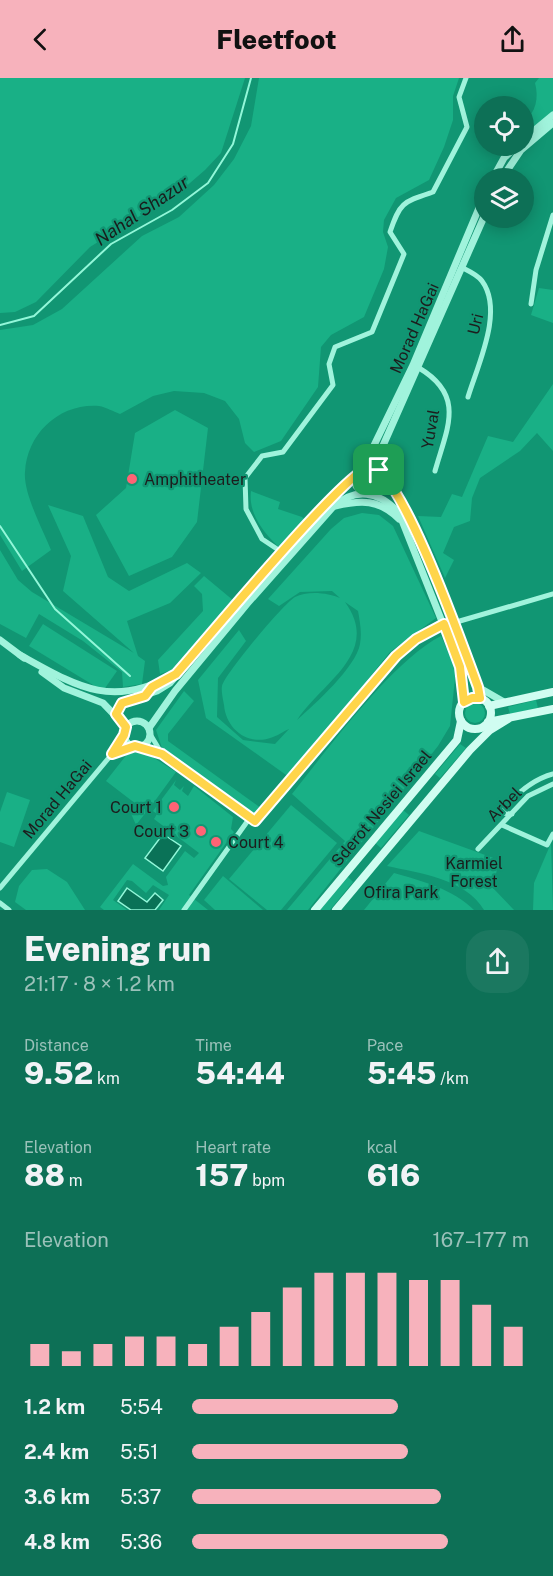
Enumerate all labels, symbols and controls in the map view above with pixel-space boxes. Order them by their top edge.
icon: back [24,23,57,56]
text: Fleetfoot [216,23,337,55]
icon: share [496,23,529,56]
map controls [474,96,534,228]
button: locate [474,96,534,156]
button: layers [474,168,534,228]
water label: Nahal Shazur [91,171,193,250]
street label: Morad HaGai [386,280,443,376]
street label: Uri [464,311,487,337]
street label: Yuval [418,408,443,450]
pin [353,444,404,495]
icon: arrive [362,453,395,486]
place label: Amphitheater [144,470,246,489]
marker: Amphitheater [125,472,139,486]
street label: Sderot Nesiei Israel [327,746,436,870]
street label: Morad HaGai [19,756,96,843]
street label: Arbel [483,783,526,826]
place label: Court 1 [110,798,162,817]
marker: Court 1 [167,800,181,814]
place label: Court 3 [133,822,189,841]
marker: Court 3 [194,824,208,838]
place label: Court 4 [228,833,284,852]
marker: Court 4 [209,835,223,849]
park label: Karmiel Forest [445,854,503,891]
park label: Ofira Park [364,883,438,902]
text: Evening run [24,930,211,968]
button: share [466,930,529,993]
text: 21:17 · 8 × 1.2 km [24,972,175,996]
text: Distance [24,1036,89,1055]
text: Time [195,1036,232,1055]
text: Pace [367,1036,403,1055]
text: 9.52 [24,1055,93,1091]
text: 54:44 [195,1055,285,1091]
text: 5:45 [367,1055,436,1091]
text: km [93,1069,120,1088]
text: /km [436,1069,469,1088]
text: Elevation [24,1138,92,1157]
text: Heart rate [195,1138,271,1157]
text: kcal [367,1138,398,1157]
text: 88 [24,1157,65,1193]
text: 157 [195,1157,248,1193]
text: 616 [367,1157,420,1193]
text: m [65,1171,83,1190]
text: bpm [248,1171,285,1190]
text: Elevation [24,1228,109,1252]
text: 167–177 m [433,1228,529,1252]
text: 1.2 km [24,1395,85,1419]
text: 5:54 [120,1395,163,1419]
text: 2.4 km [24,1440,89,1464]
text: 5:51 [120,1440,158,1464]
text: 3.6 km [24,1485,90,1509]
text: 5:37 [120,1485,162,1509]
text: 4.8 km [24,1530,90,1554]
text: 5:36 [120,1530,162,1554]

